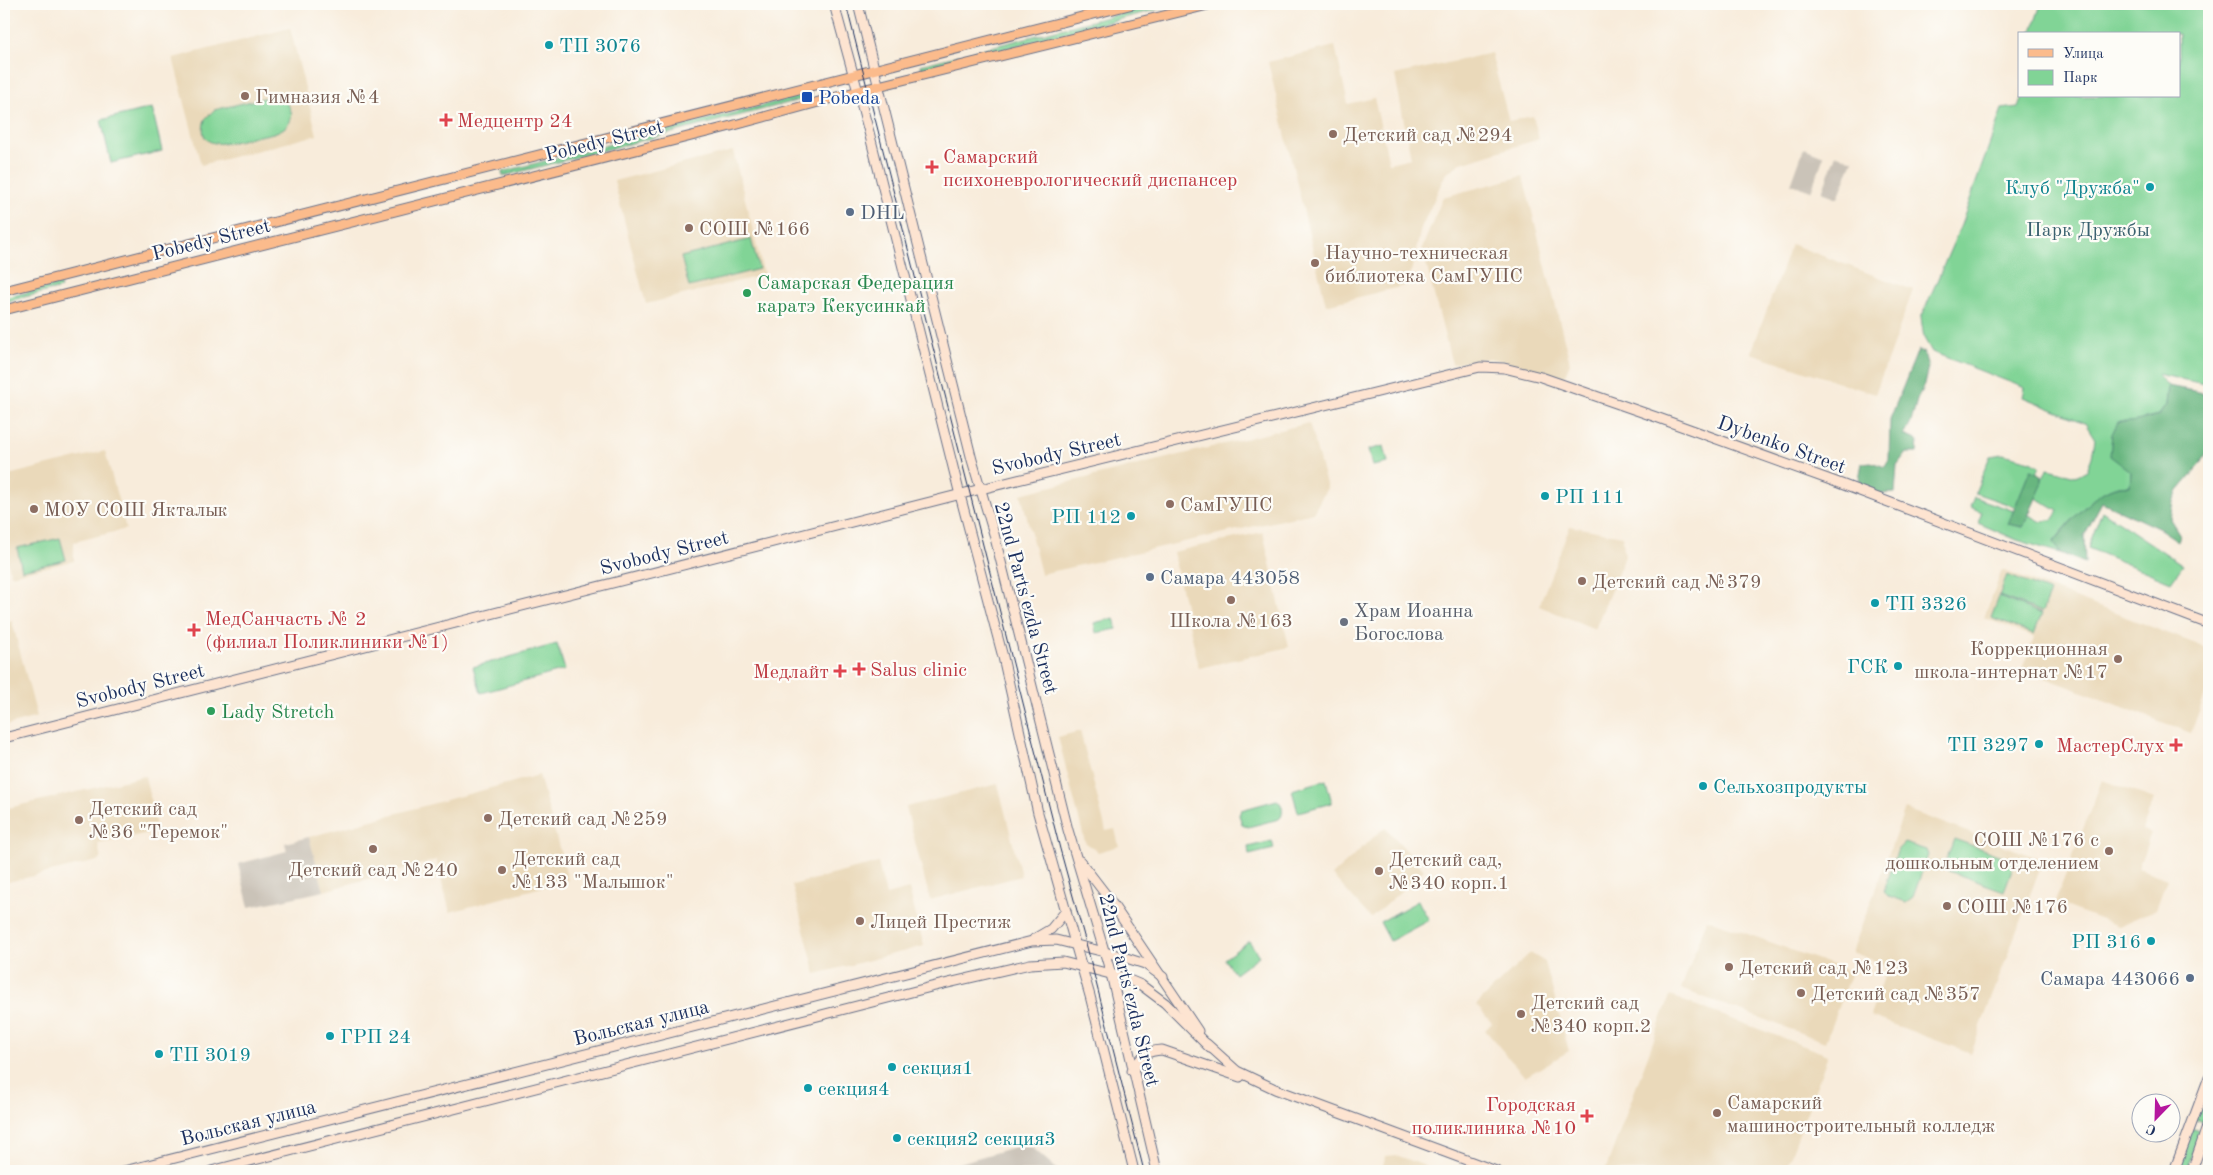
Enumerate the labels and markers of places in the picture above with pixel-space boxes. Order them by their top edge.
place label: ТП 3076 [559,37,641,57]
marker: ТП 3076 [543,39,555,51]
place label: Гимназия №4 [255,88,380,108]
place label: Pobeda [818,89,880,109]
marker: Гимназия №4 [239,90,251,102]
marker: Pobeda [800,90,814,104]
place label: Медцентр 24 [457,112,572,132]
marker: Медцентр 24 [439,113,453,127]
place label: Детский сад №294 [1343,126,1512,146]
marker: Детский сад №294 [1327,128,1339,140]
place label: Самарский психоневрологический диспансер [943,148,1237,191]
marker: Самарский психоневрологический диспансер [925,160,939,174]
place label: Клуб "Дружба" [2005,179,2140,199]
marker: Клуб "Дружба" [2144,181,2156,193]
place label: DHL [860,204,905,224]
marker: DHL [844,206,856,218]
place label: СОШ №166 [699,220,810,240]
marker: СОШ №166 [683,222,695,234]
place label: Научно-техническая библиотека СамГУПС [1325,244,1523,287]
marker: Научно-техническая библиотека СамГУПС [1309,257,1321,269]
place label: Самарская Федерация каратэ Кекусинкай [757,274,954,317]
marker: Самарская Федерация каратэ Кекусинкай [741,287,753,299]
place label: РП 111 [1555,488,1625,508]
marker: РП 111 [1539,490,1551,502]
place label: СамГУПС [1180,496,1272,516]
marker: СамГУПС [1164,498,1176,510]
place label: МОУ СОШ Якталык [44,501,227,521]
marker: МОУ СОШ Якталык [28,503,40,515]
place label: РП 112 [1051,508,1121,528]
marker: РП 112 [1125,510,1137,522]
place label: Самара 443058 [1160,569,1300,589]
marker: Самара 443058 [1144,571,1156,583]
place label: Детский сад №379 [1592,573,1761,593]
marker: Детский сад №379 [1576,575,1588,587]
marker: Школа №163 [1225,594,1237,606]
place label: ТП 3326 [1885,595,1967,615]
marker: ТП 3326 [1869,597,1881,609]
place label: Храм Иоанна Богослова [1354,602,1473,645]
place label: МедСанчасть № 2 (филиал Поликлиники №1) [205,610,449,653]
place label: Школа №163 [1169,612,1293,632]
marker: Храм Иоанна Богослова [1338,616,1350,628]
marker: МедСанчасть № 2 (филиал Поликлиники №1) [187,623,201,637]
place label: Коррекционная школа-интернат №17 [1914,640,2108,683]
marker: Коррекционная школа-интернат №17 [2112,653,2124,665]
place label: ГСК [1847,658,1888,678]
marker: ГСК [1892,660,1904,672]
place label: Salus clinic [870,661,967,681]
marker: Salus clinic [852,662,866,676]
place label: Медлайт [753,663,829,683]
marker: Медлайт [833,664,847,678]
place label: Lady Stretch [221,703,334,723]
marker: Lady Stretch [205,705,217,717]
place label: ТП 3297 [1947,736,2029,756]
place label: МастерСлух [2056,737,2165,757]
marker: ТП 3297 [2033,738,2045,750]
marker: МастерСлух [2169,738,2183,752]
place label: Сельхозпродукты [1713,778,1867,798]
marker: Сельхозпродукты [1697,780,1709,792]
place label: Детский сад №36 "Теремок" [89,800,228,843]
place label: Детский сад №259 [498,810,667,830]
marker: Детский сад №259 [482,812,494,824]
marker: Детский сад №36 "Теремок" [73,814,85,826]
place label: СОШ №176 с дошкольным отделением [1885,831,2099,874]
marker: Детский сад №240 [367,843,379,855]
marker: СОШ №176 с дошкольным отделением [2103,845,2115,857]
place label: Детский сад №133 "Малышок" [512,850,674,893]
place label: Детский сад, №340 корп.1 [1389,851,1509,894]
place label: Детский сад №240 [288,861,458,881]
marker: Детский сад №133 "Малышок" [496,864,508,876]
marker: Детский сад, №340 корп.1 [1373,865,1385,877]
place label: СОШ №176 [1957,898,2068,918]
marker: СОШ №176 [1941,900,1953,912]
place label: Лицей Престиж [870,913,1011,933]
marker: Лицей Престиж [854,915,866,927]
place label: РП 316 [2071,933,2141,953]
marker: РП 316 [2145,935,2157,947]
place label: Детский сад №123 [1739,959,1908,979]
marker: Детский сад №123 [1723,961,1735,973]
place label: Самара 443066 [2040,970,2180,990]
marker: Самара 443066 [2184,972,2196,984]
place label: Детский сад №357 [1811,985,1980,1005]
marker: Детский сад №357 [1795,987,1807,999]
place label: Детский сад №340 корп.2 [1531,994,1651,1037]
marker: Детский сад №340 корп.2 [1515,1008,1527,1020]
place label: ГРП 24 [340,1028,411,1048]
marker: ГРП 24 [324,1030,336,1042]
place label: ТП 3019 [169,1046,251,1066]
marker: ТП 3019 [153,1048,165,1060]
place label: секция1 [902,1059,974,1079]
marker: секция1 [886,1061,898,1073]
place label: секция4 [818,1080,890,1100]
marker: секция4 [802,1082,814,1094]
place label: Самарский машиностроительный колледж [1727,1094,1995,1137]
place label: Городская поликлиника №10 [1412,1096,1576,1139]
marker: Самарский машиностроительный колледж [1711,1107,1723,1119]
marker: Городская поликлиника №10 [1580,1109,1594,1123]
place label: секция2 секция3 [907,1130,1056,1150]
marker: секция2 секция3 [891,1132,903,1144]

